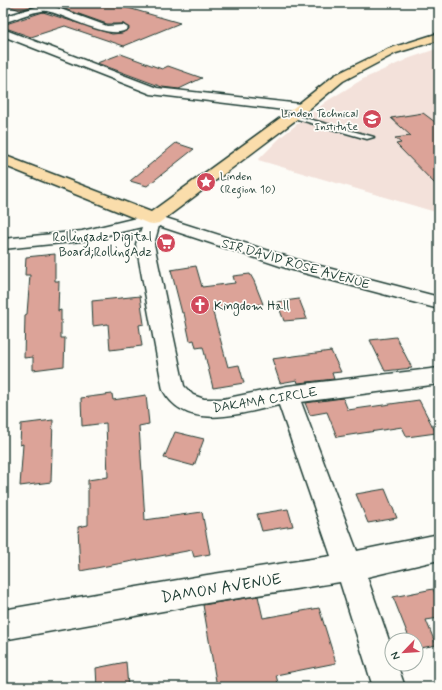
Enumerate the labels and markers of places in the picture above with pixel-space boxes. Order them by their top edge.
place label: Linden Technical Institute [281,107,359,134]
school or university icon: Linden Technical Institute [361,108,383,130]
place label: Linden (Region 10) [220,170,275,199]
place icon: Linden (Region 10) [195,171,217,193]
place label: Rollingadz Digital Board;RollingAdz [53,229,153,263]
supermarket icon: Rollingadz Digital Board;RollingAdz [155,232,177,254]
church icon: Kingdom Hall [189,294,211,316]
place label: Kingdom Hall [214,298,289,316]

